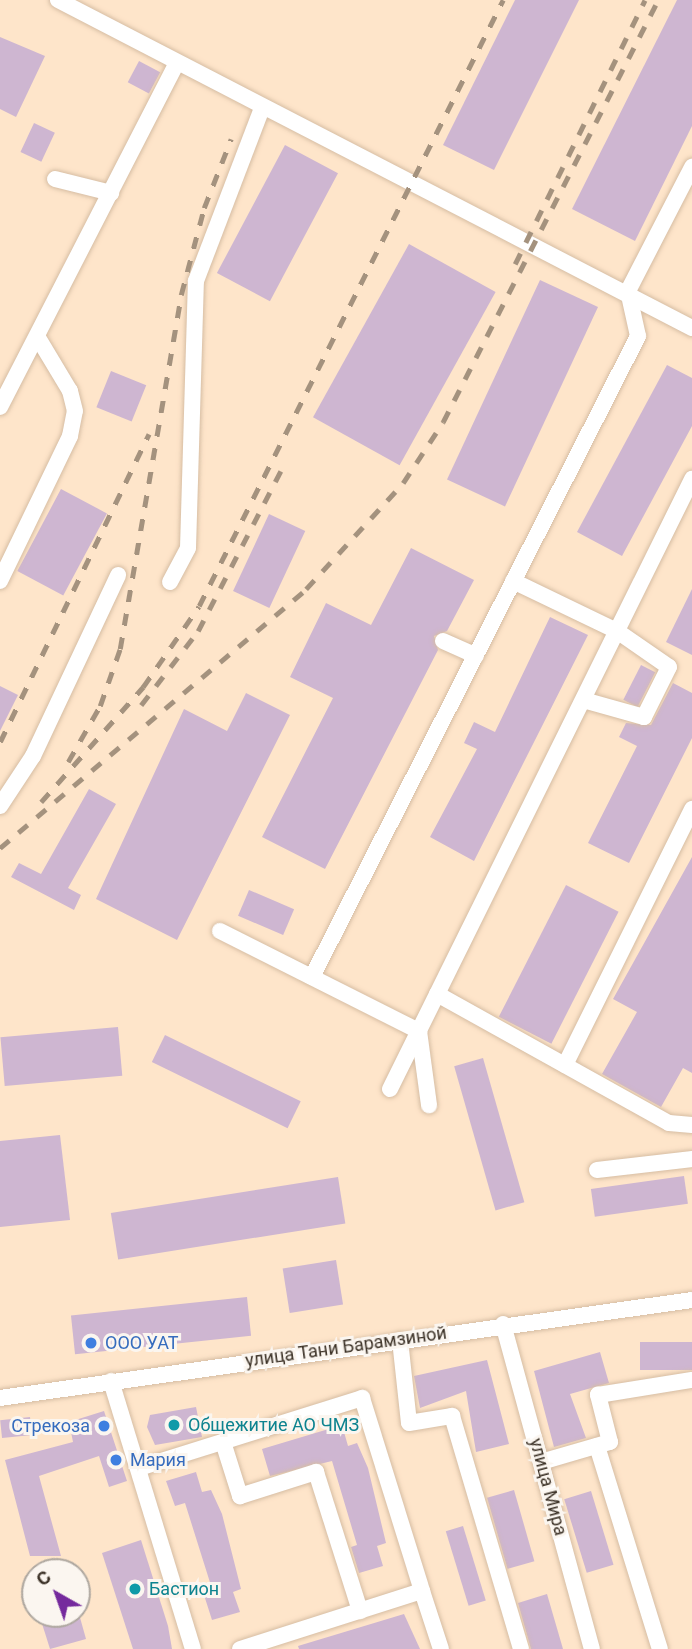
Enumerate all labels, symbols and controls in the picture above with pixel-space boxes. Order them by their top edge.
street label: улица Тани Барамзиной [244,1322,448,1372]
place label: ООО УАТ [105,1332,178,1354]
marker: ООО УАТ [83,1335,99,1351]
place label: Общежитие АО ЧМЗ [188,1414,359,1436]
place label: Стрекоза [11,1415,90,1437]
marker: Общежитие АО ЧМЗ [166,1417,182,1433]
marker: Стрекоза [96,1418,112,1434]
street label: улица Мира [525,1436,571,1538]
place label: Мария [130,1449,186,1471]
marker: Мария [108,1452,124,1468]
north arrow [21,1558,91,1628]
text: С [31,1565,56,1591]
place label: Бастион [149,1578,219,1600]
marker: Бастион [127,1581,143,1597]

